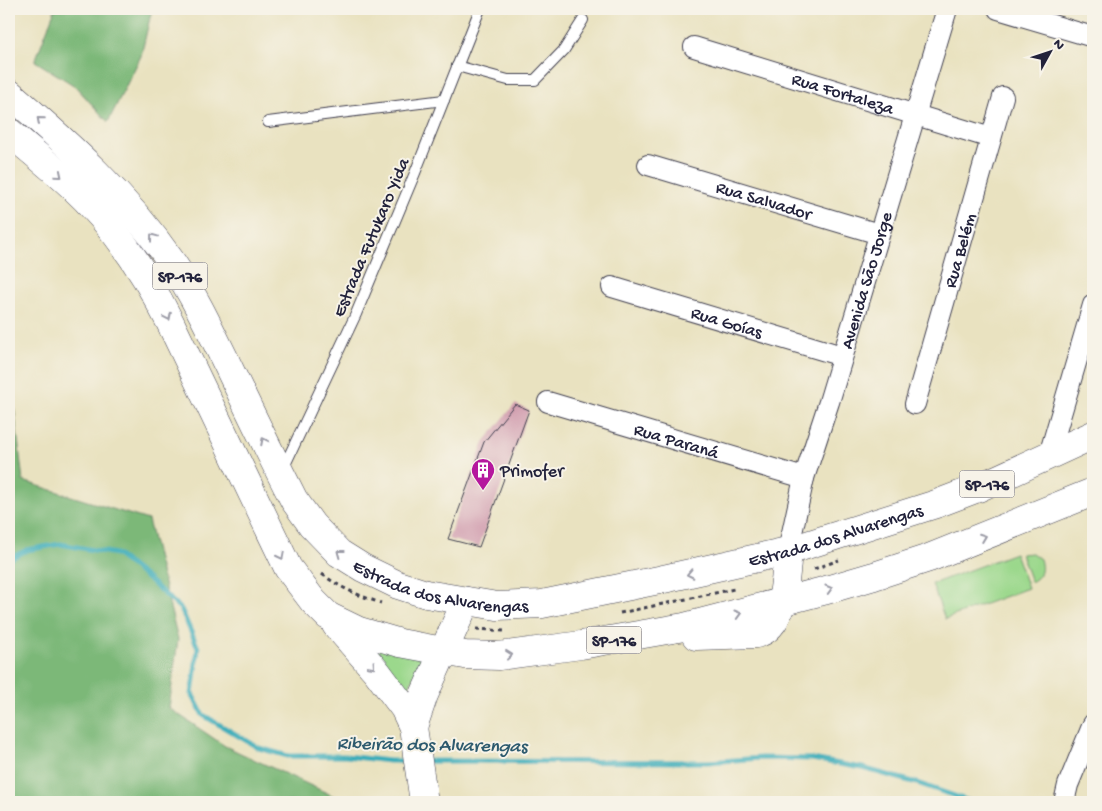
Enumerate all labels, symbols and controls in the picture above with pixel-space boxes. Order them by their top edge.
north arrow [1024,28,1074,78]
text: N [1049,36,1067,54]
street label: Rua Fortaleza [789,70,897,121]
one-way arrow [37,117,46,126]
street label: Estrada Futukaro Yida [329,154,416,321]
one-way arrow [54,169,63,178]
street label: Rua Salvador [713,178,815,227]
street label: Avenida São Jorge [838,209,899,352]
street label: Rua Belém [941,211,982,291]
one-way arrow [150,233,159,243]
road number: SP-176 [152,262,208,290]
street label: Rua Goías [688,303,766,345]
one-way arrow [162,312,172,321]
street label: Rua Paraná [631,420,721,465]
one-way arrow [260,437,270,446]
building icon: Primofer [470,457,496,491]
place label: Primofer [499,462,565,483]
road number: SP-176 [960,470,1014,498]
street label: Estrada dos Alvarengas [747,500,927,573]
one-way arrow [978,533,986,543]
one-way arrow [337,549,346,558]
one-way arrow [275,550,285,559]
street label: Estrada dos Alvarengas [348,556,530,620]
one-way arrow [685,568,694,579]
one-way arrow [824,585,832,595]
one-way arrow [733,609,741,619]
road number: SP-176 [586,626,642,654]
one-way arrow [505,650,513,661]
one-way arrow [366,660,375,669]
water label: Ribeirão dos Alvarengas [337,733,529,760]

